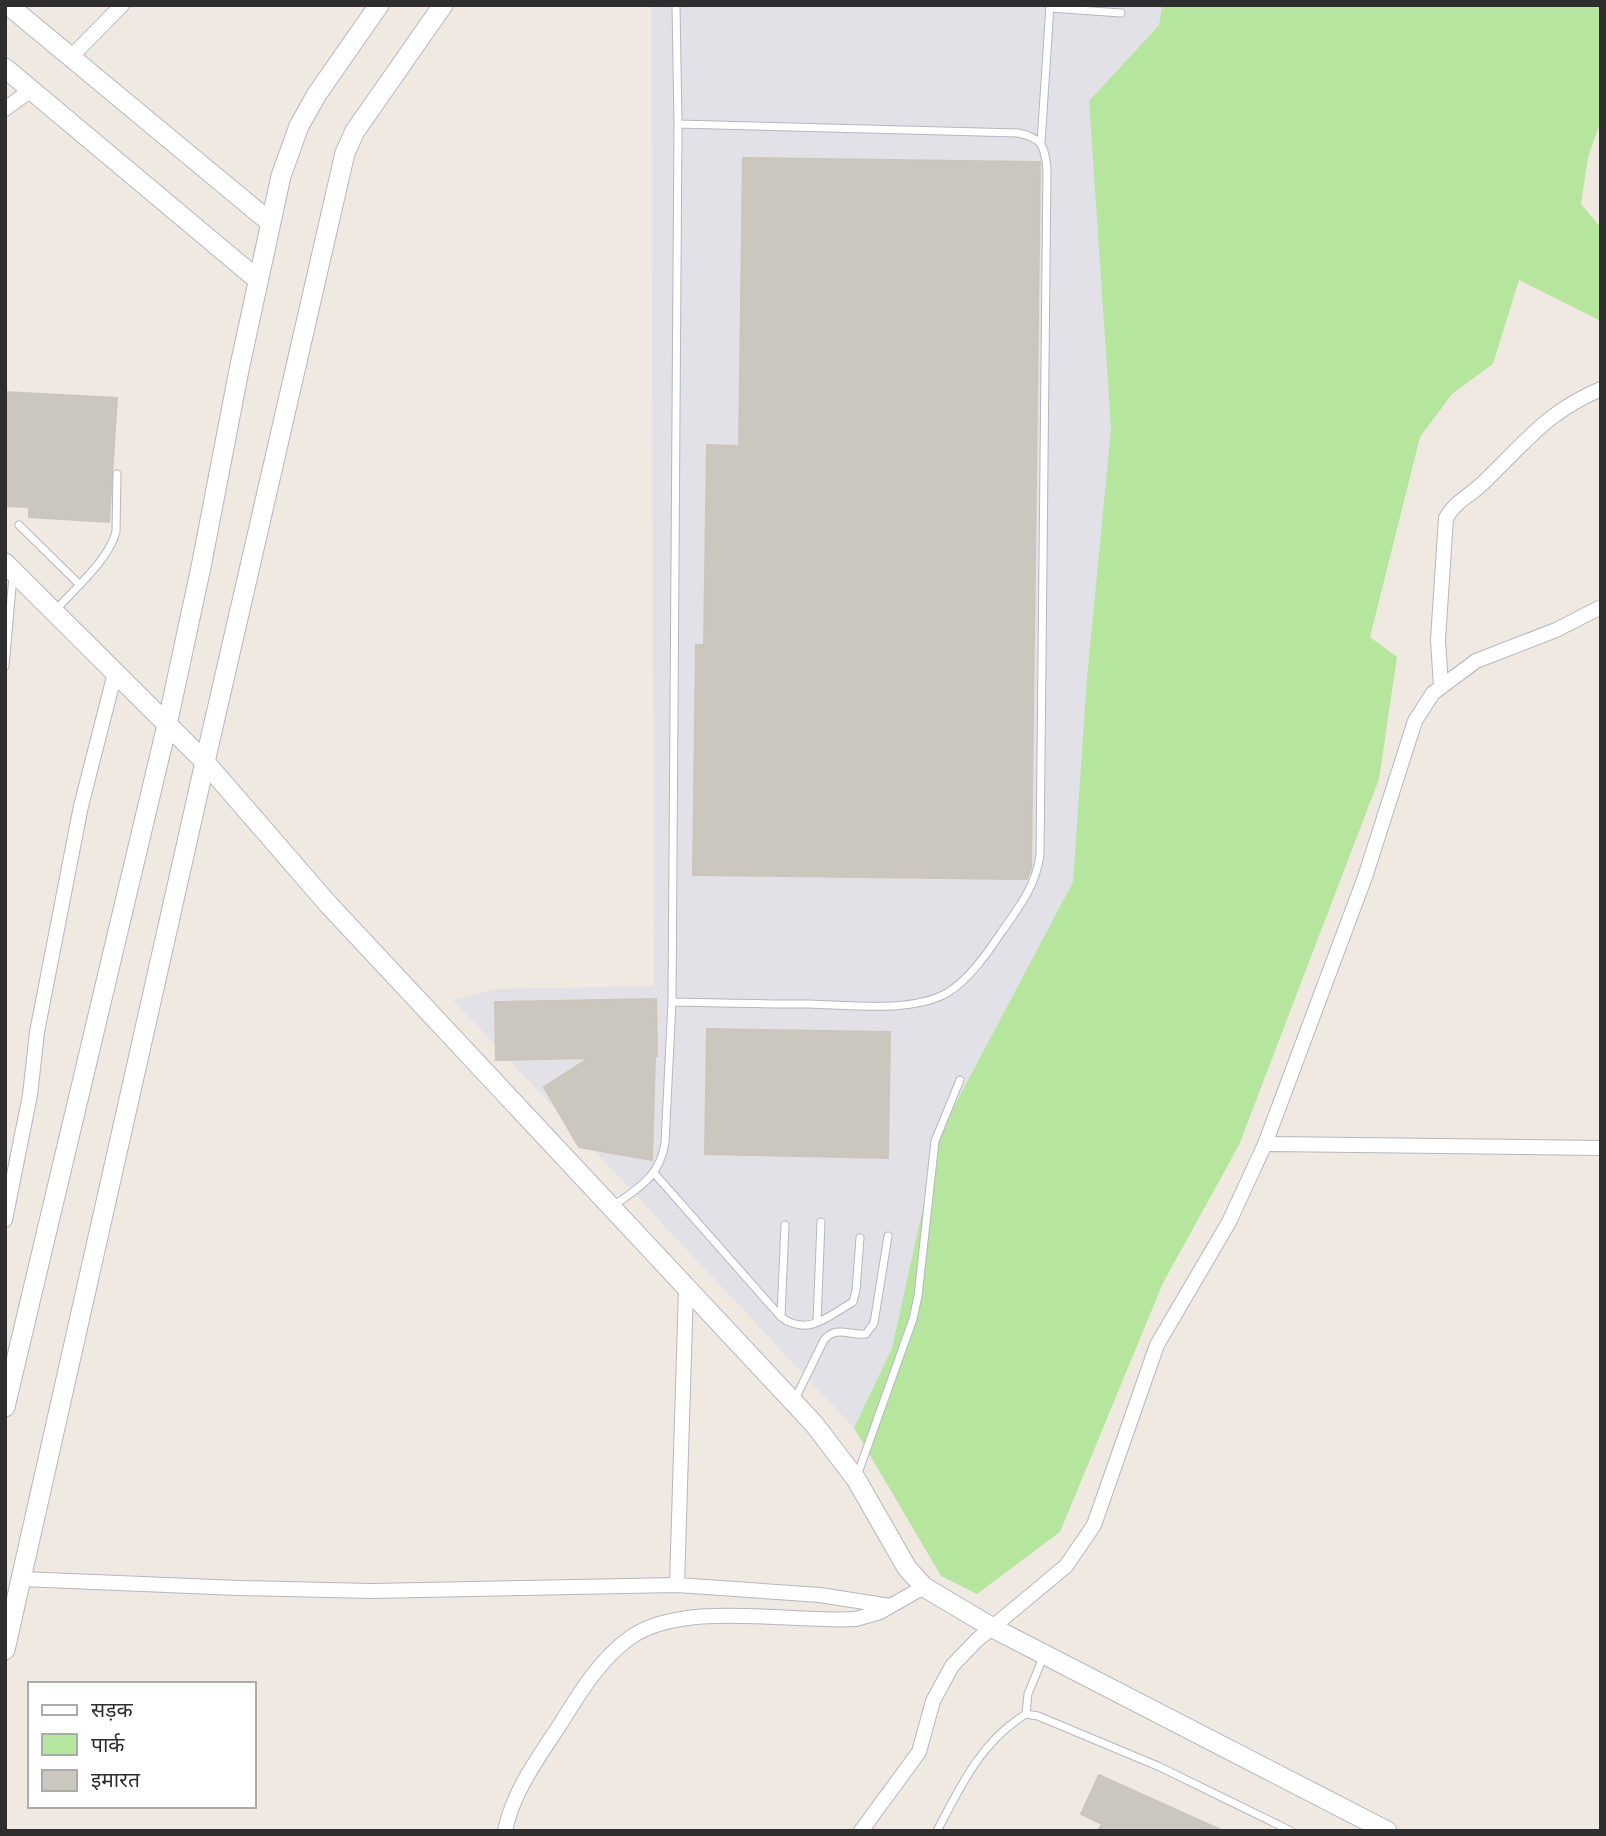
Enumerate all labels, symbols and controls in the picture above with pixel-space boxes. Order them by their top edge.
legend [28,1682,256,1808]
text: सड़क [91,1698,133,1725]
text: पार्क [91,1733,125,1760]
text: इमारत [91,1768,141,1795]

